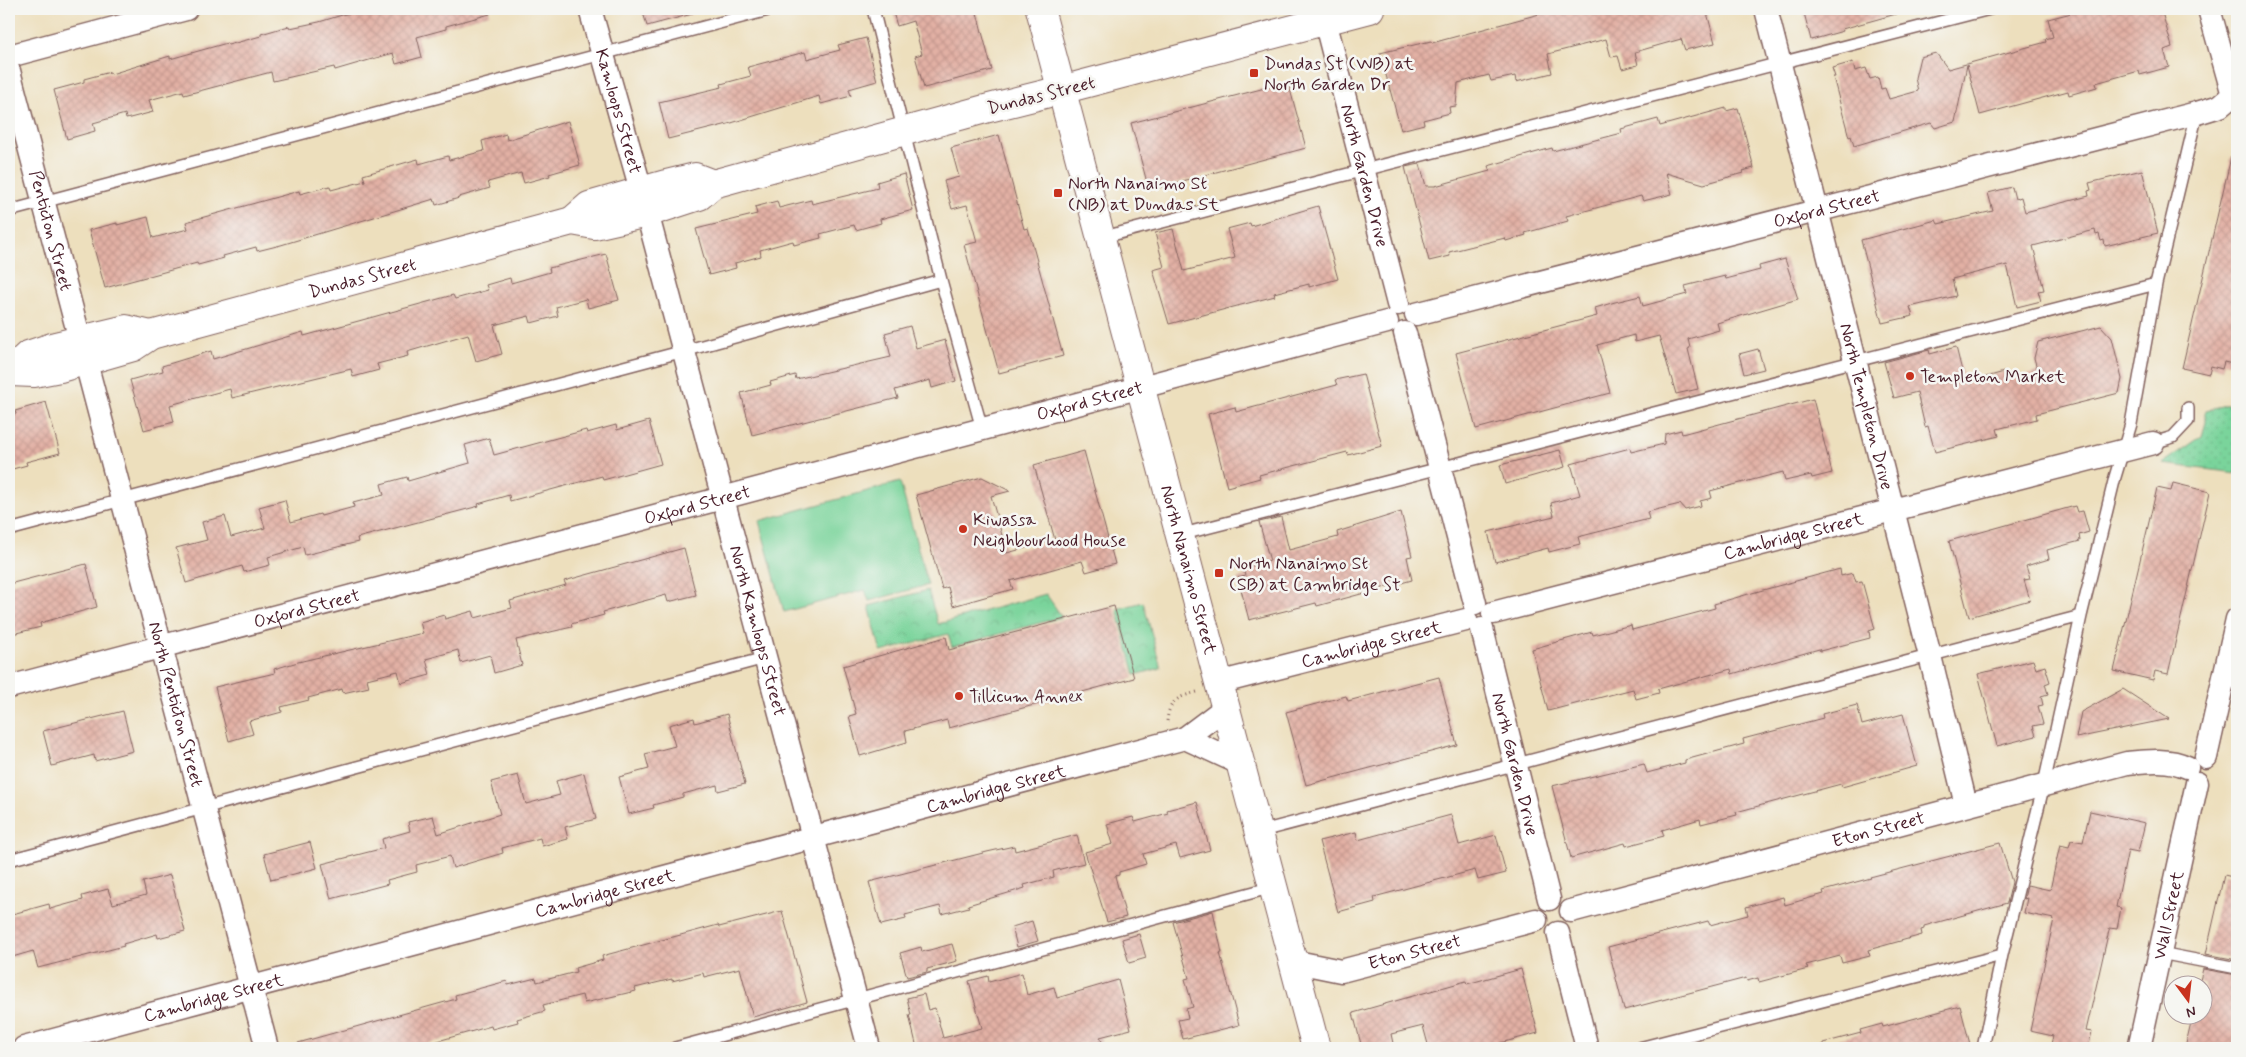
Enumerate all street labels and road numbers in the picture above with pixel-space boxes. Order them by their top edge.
street label: Kamloops Street [589,46,647,177]
street label: Dundas Street [985,71,1098,121]
street label: North Garden Drive [1334,102,1394,250]
street label: Penticton Street [23,168,78,294]
street label: Oxford Street [1771,184,1883,234]
street label: Dundas Street [306,253,419,305]
street label: North Templeton Drive [1833,321,1898,493]
street label: Oxford Street [1034,376,1146,427]
street label: Oxford Street [642,480,753,531]
street label: North Nanaimo Street [1154,483,1222,657]
street label: Cambridge Street [1721,507,1866,566]
street label: North Kamloops Street [723,543,791,719]
street label: Oxford Street [251,584,363,635]
street label: Cambridge Street [1299,616,1444,674]
street label: North Penticton Street [142,619,209,790]
street label: North Garden Drive [1485,690,1544,838]
street label: Cambridge Street [924,759,1069,820]
street label: Eton Street [1830,806,1928,854]
street label: Cambridge Street [532,864,678,924]
street label: Wall Street [2148,868,2190,962]
street label: Eton Street [1366,929,1464,976]
street label: Cambridge Street [141,968,286,1029]

